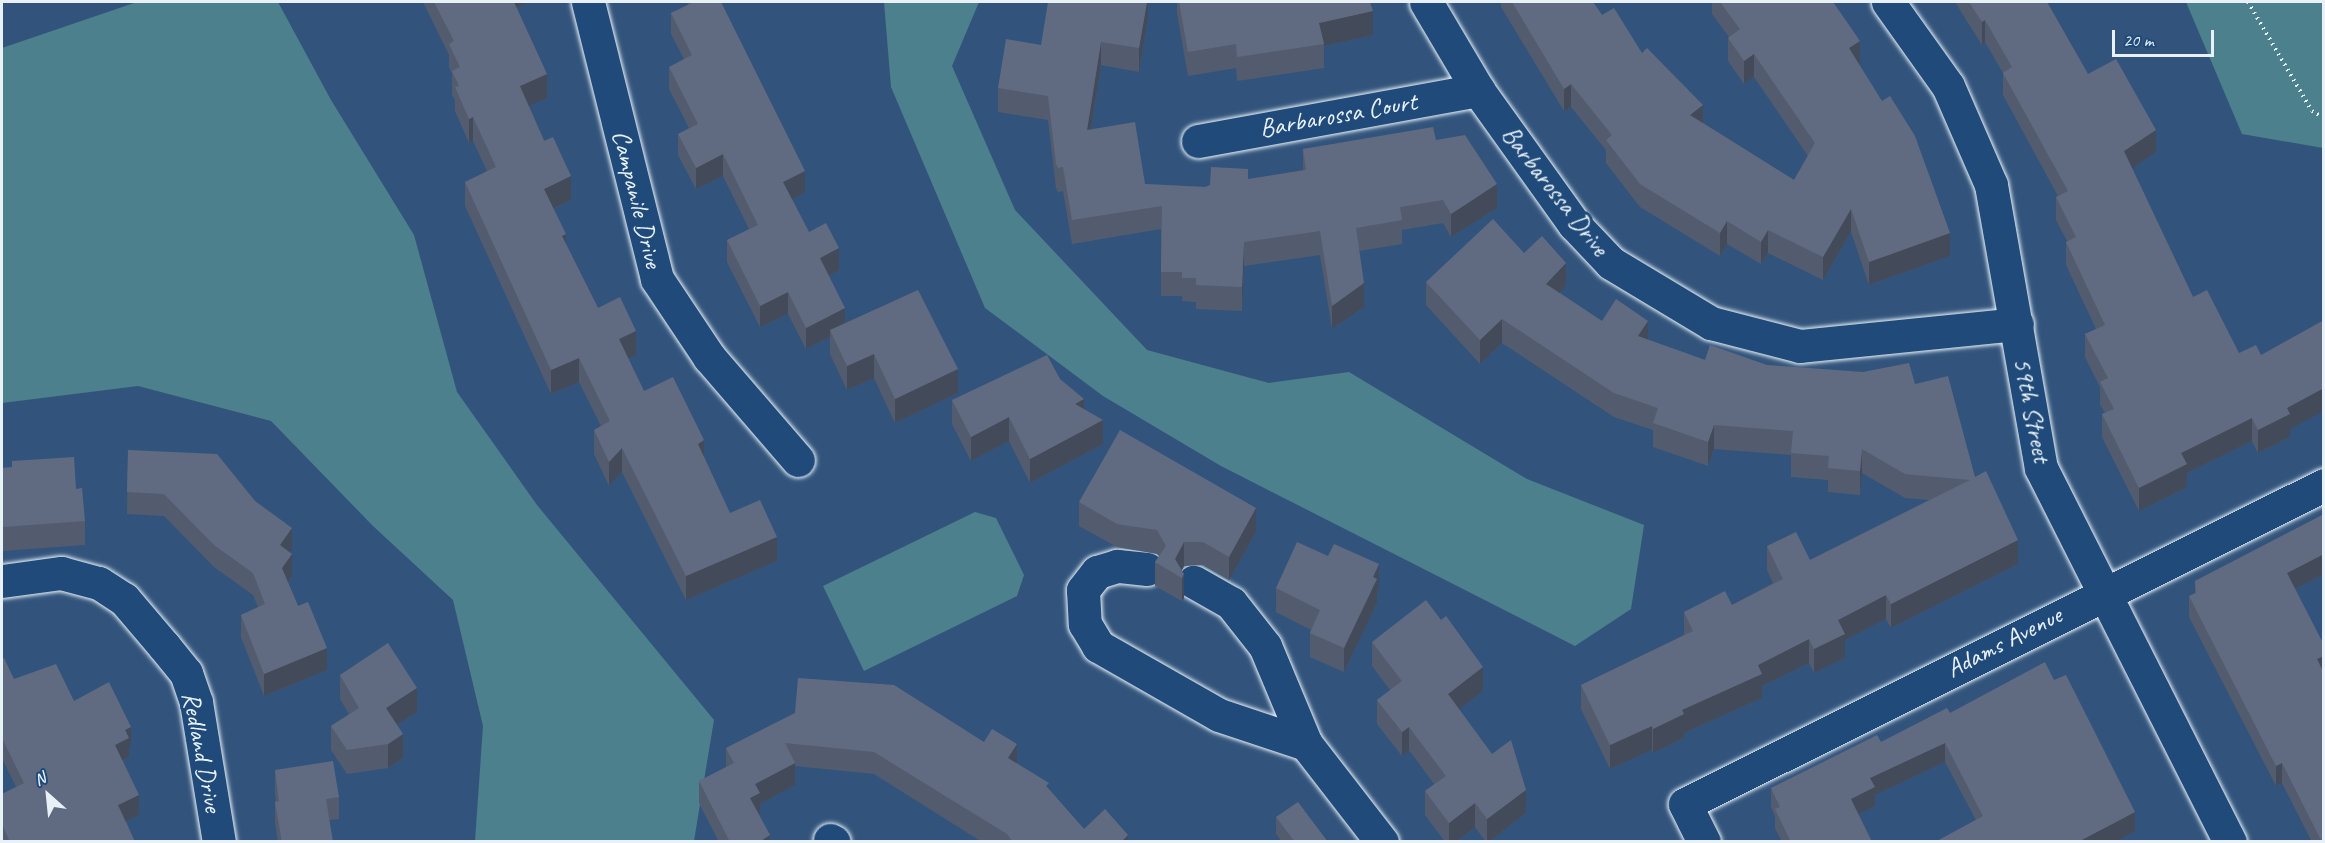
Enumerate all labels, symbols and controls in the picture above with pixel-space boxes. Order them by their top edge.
scale bar [2115,18,2217,56]
text: 20 m [2123,29,2154,51]
street label: Barbarossa Court [1257,86,1419,144]
street label: Barbarossa Drive [1495,120,1615,262]
street label: Campanile Drive [605,127,669,271]
street label: 59th Street [2007,355,2057,465]
street label: Adams Avenue [1941,600,2067,684]
street label: Redland Drive [175,689,229,815]
north arrow [18,765,78,825]
text: N [31,768,49,790]

